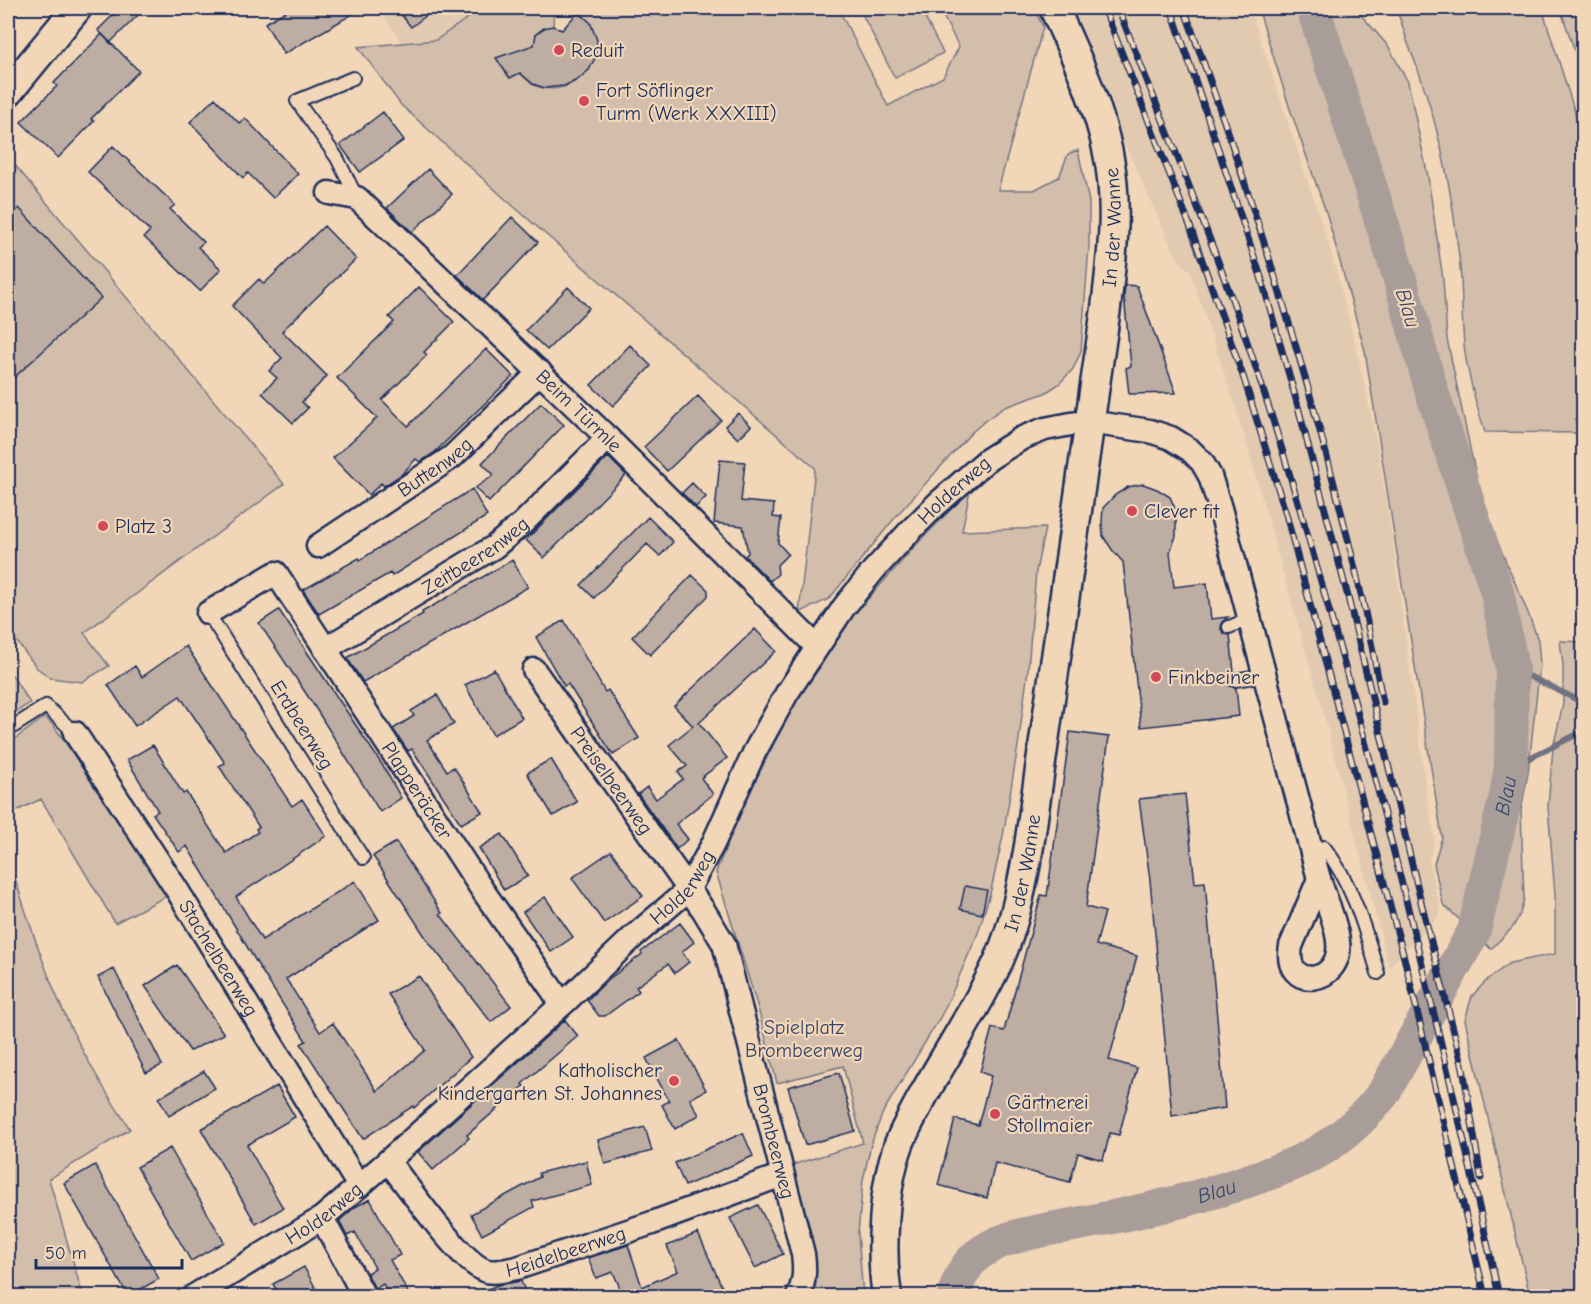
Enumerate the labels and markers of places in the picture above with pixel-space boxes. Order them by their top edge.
place label: Reduit [571,39,625,62]
marker: Reduit [552,43,566,57]
place label: Fort Söflinger Turm (Werk XXXIII) [596,79,777,125]
marker: Fort Söflinger Turm (Werk XXXIII) [577,94,591,108]
place label: Clever fit [1144,500,1220,523]
marker: Clever fit [1125,504,1139,518]
place label: Platz 3 [115,515,172,538]
marker: Platz 3 [96,519,110,533]
place label: Finkbeiner [1168,666,1259,689]
marker: Finkbeiner [1149,670,1163,684]
place label: Katholischer Kindergarten St. Johannes [438,1059,662,1105]
marker: Katholischer Kindergarten St. Johannes [667,1074,681,1088]
place label: Gärtnerei Stollmaier [1007,1091,1092,1137]
marker: Gärtnerei Stollmaier [988,1107,1002,1121]

